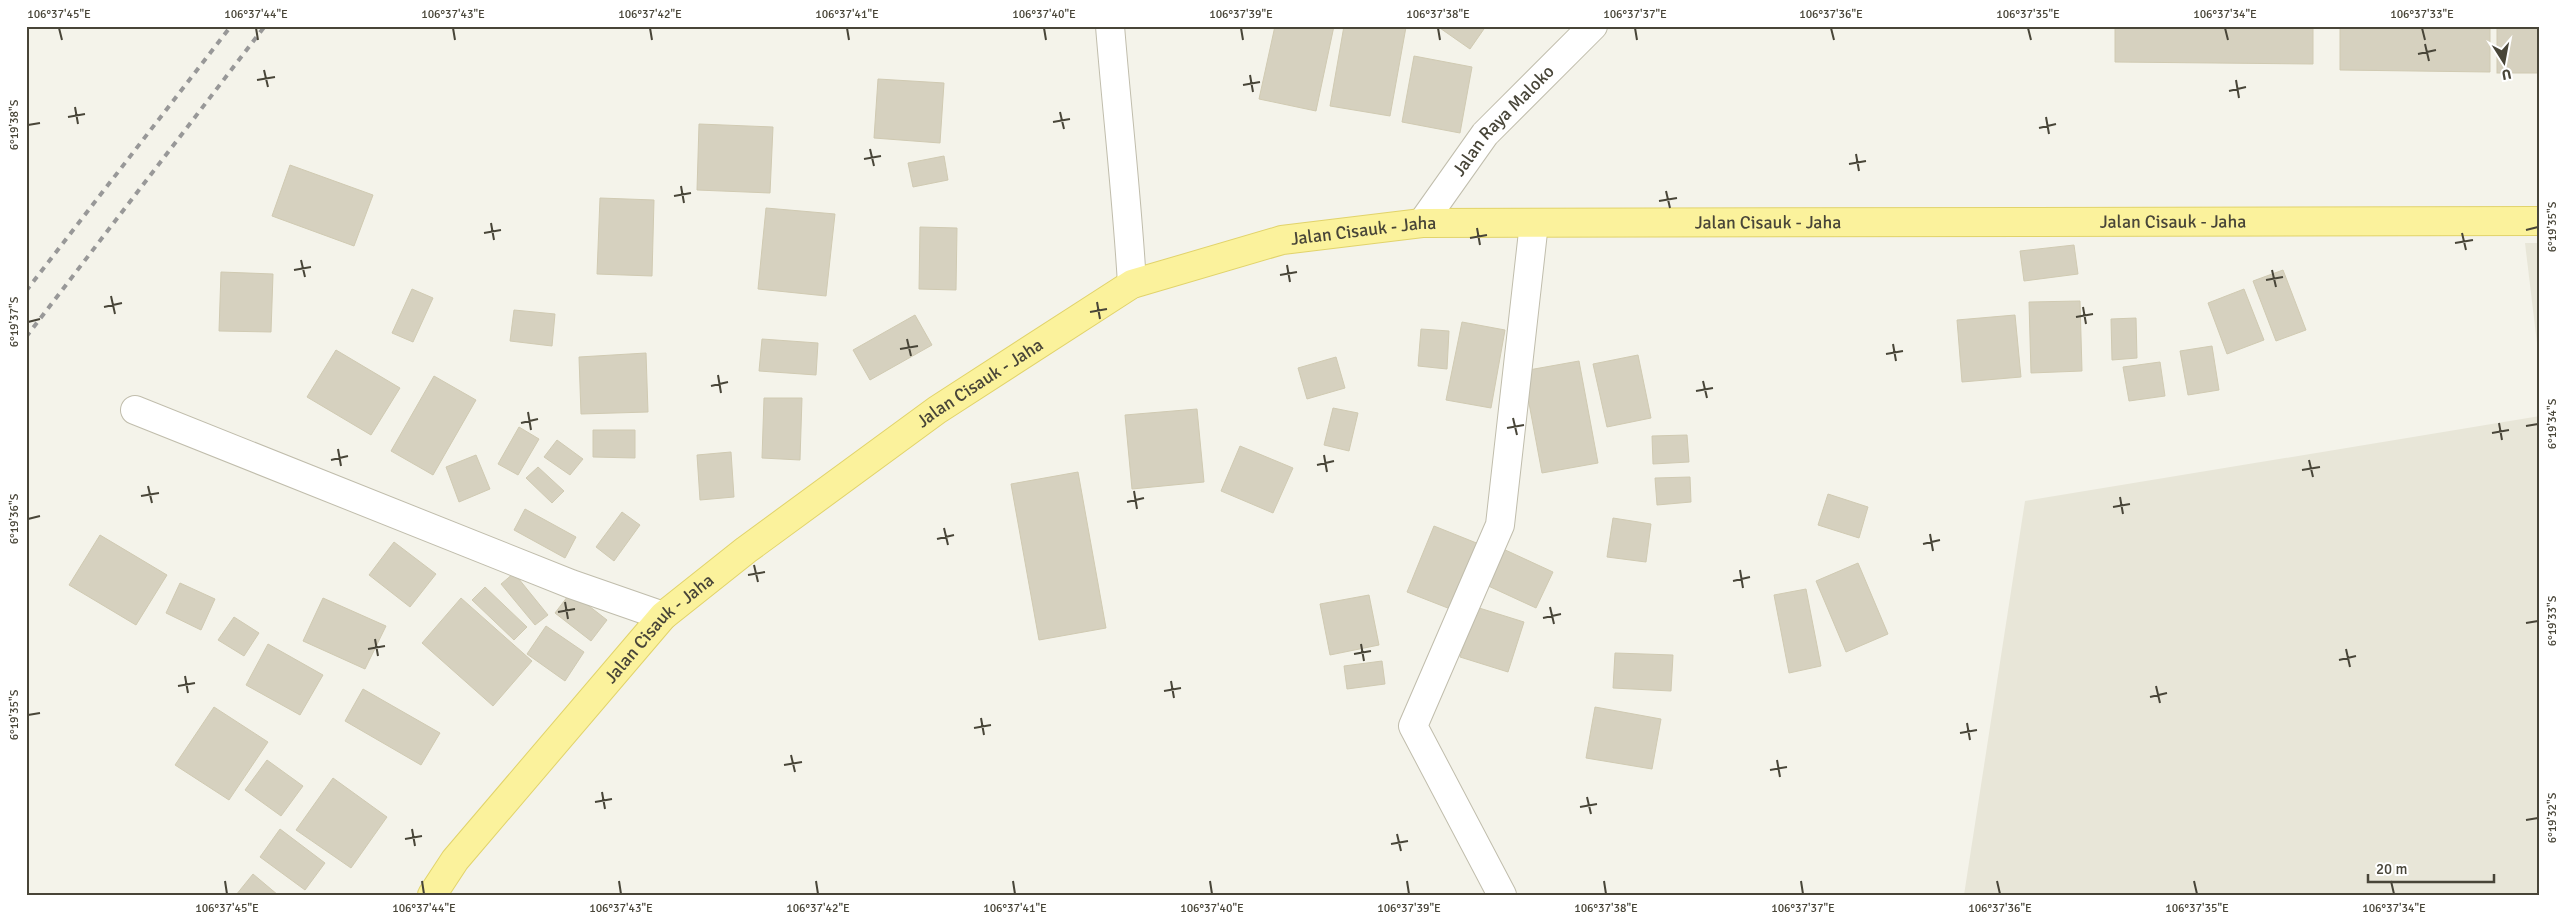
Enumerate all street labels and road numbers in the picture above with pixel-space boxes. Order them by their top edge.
street label: Jalan Raya Maloko [1448,60,1559,180]
street label: Jalan Cisauk - Jaha [1695,211,1841,234]
street label: Jalan Cisauk - Jaha [2100,211,2246,233]
street label: Jalan Cisauk - Jaha [1289,212,1436,250]
street label: Jalan Cisauk - Jaha [912,333,1047,432]
street label: Jalan Cisauk - Jaha [600,569,718,688]

